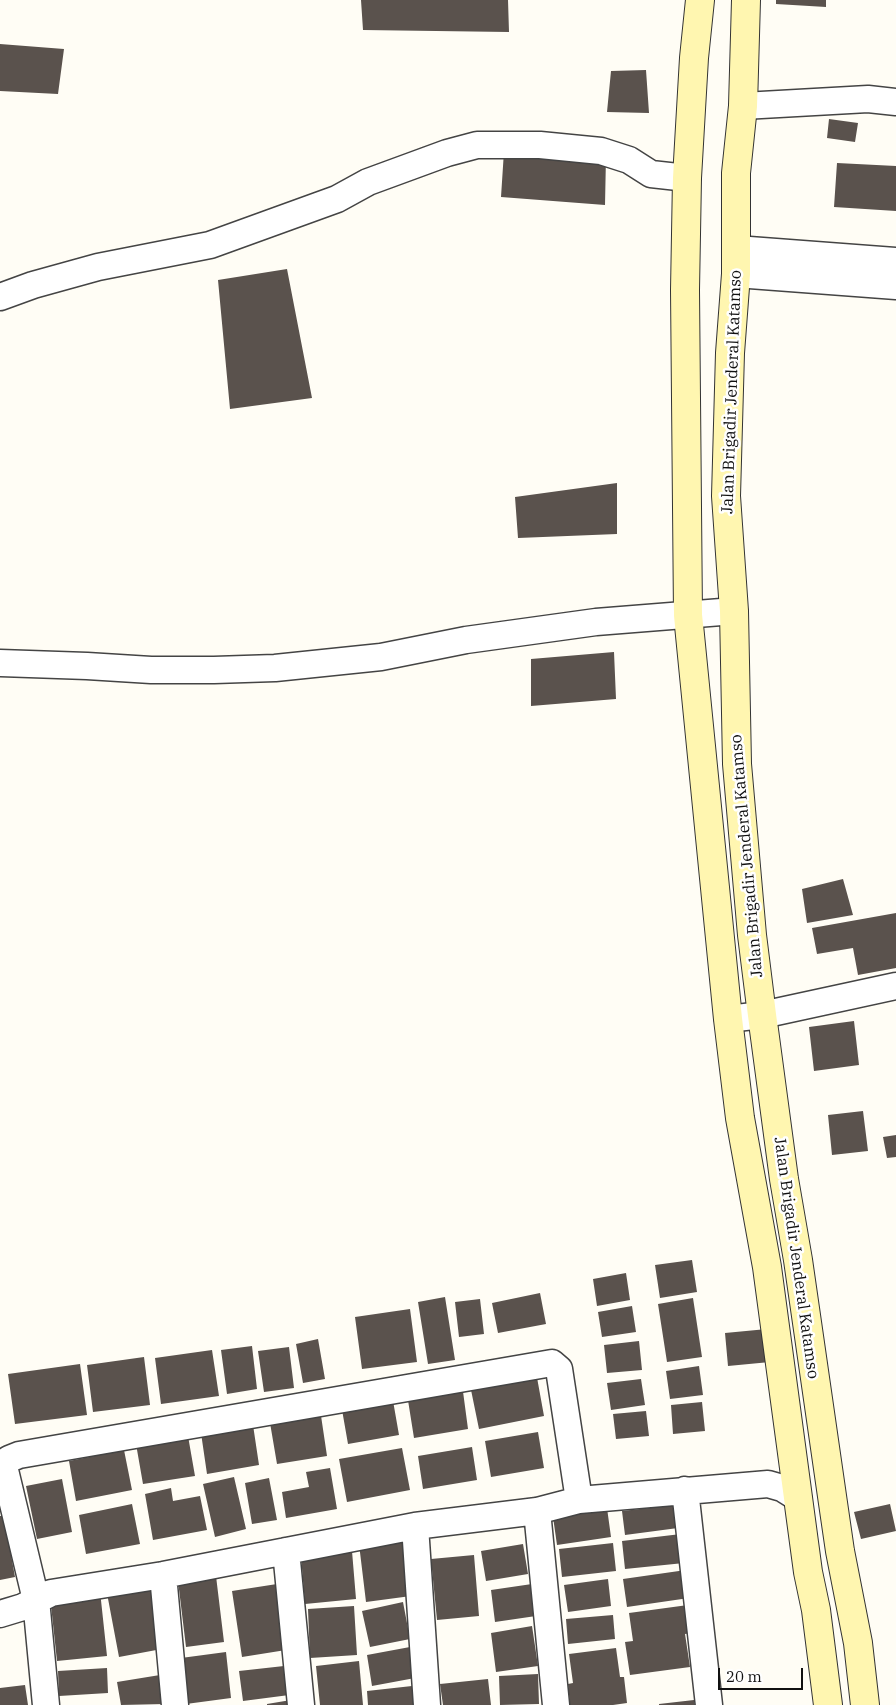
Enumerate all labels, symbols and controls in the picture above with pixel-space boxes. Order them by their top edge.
street label: Jalan Brigadir Jenderal Katamso [718,270,746,514]
street label: Jalan Brigadir Jenderal Katamso [727,734,767,978]
street label: Jalan Brigadir Jenderal Katamso [770,1136,822,1380]
scale bar [721,1658,806,1690]
text: 20 m [726,1667,762,1686]

